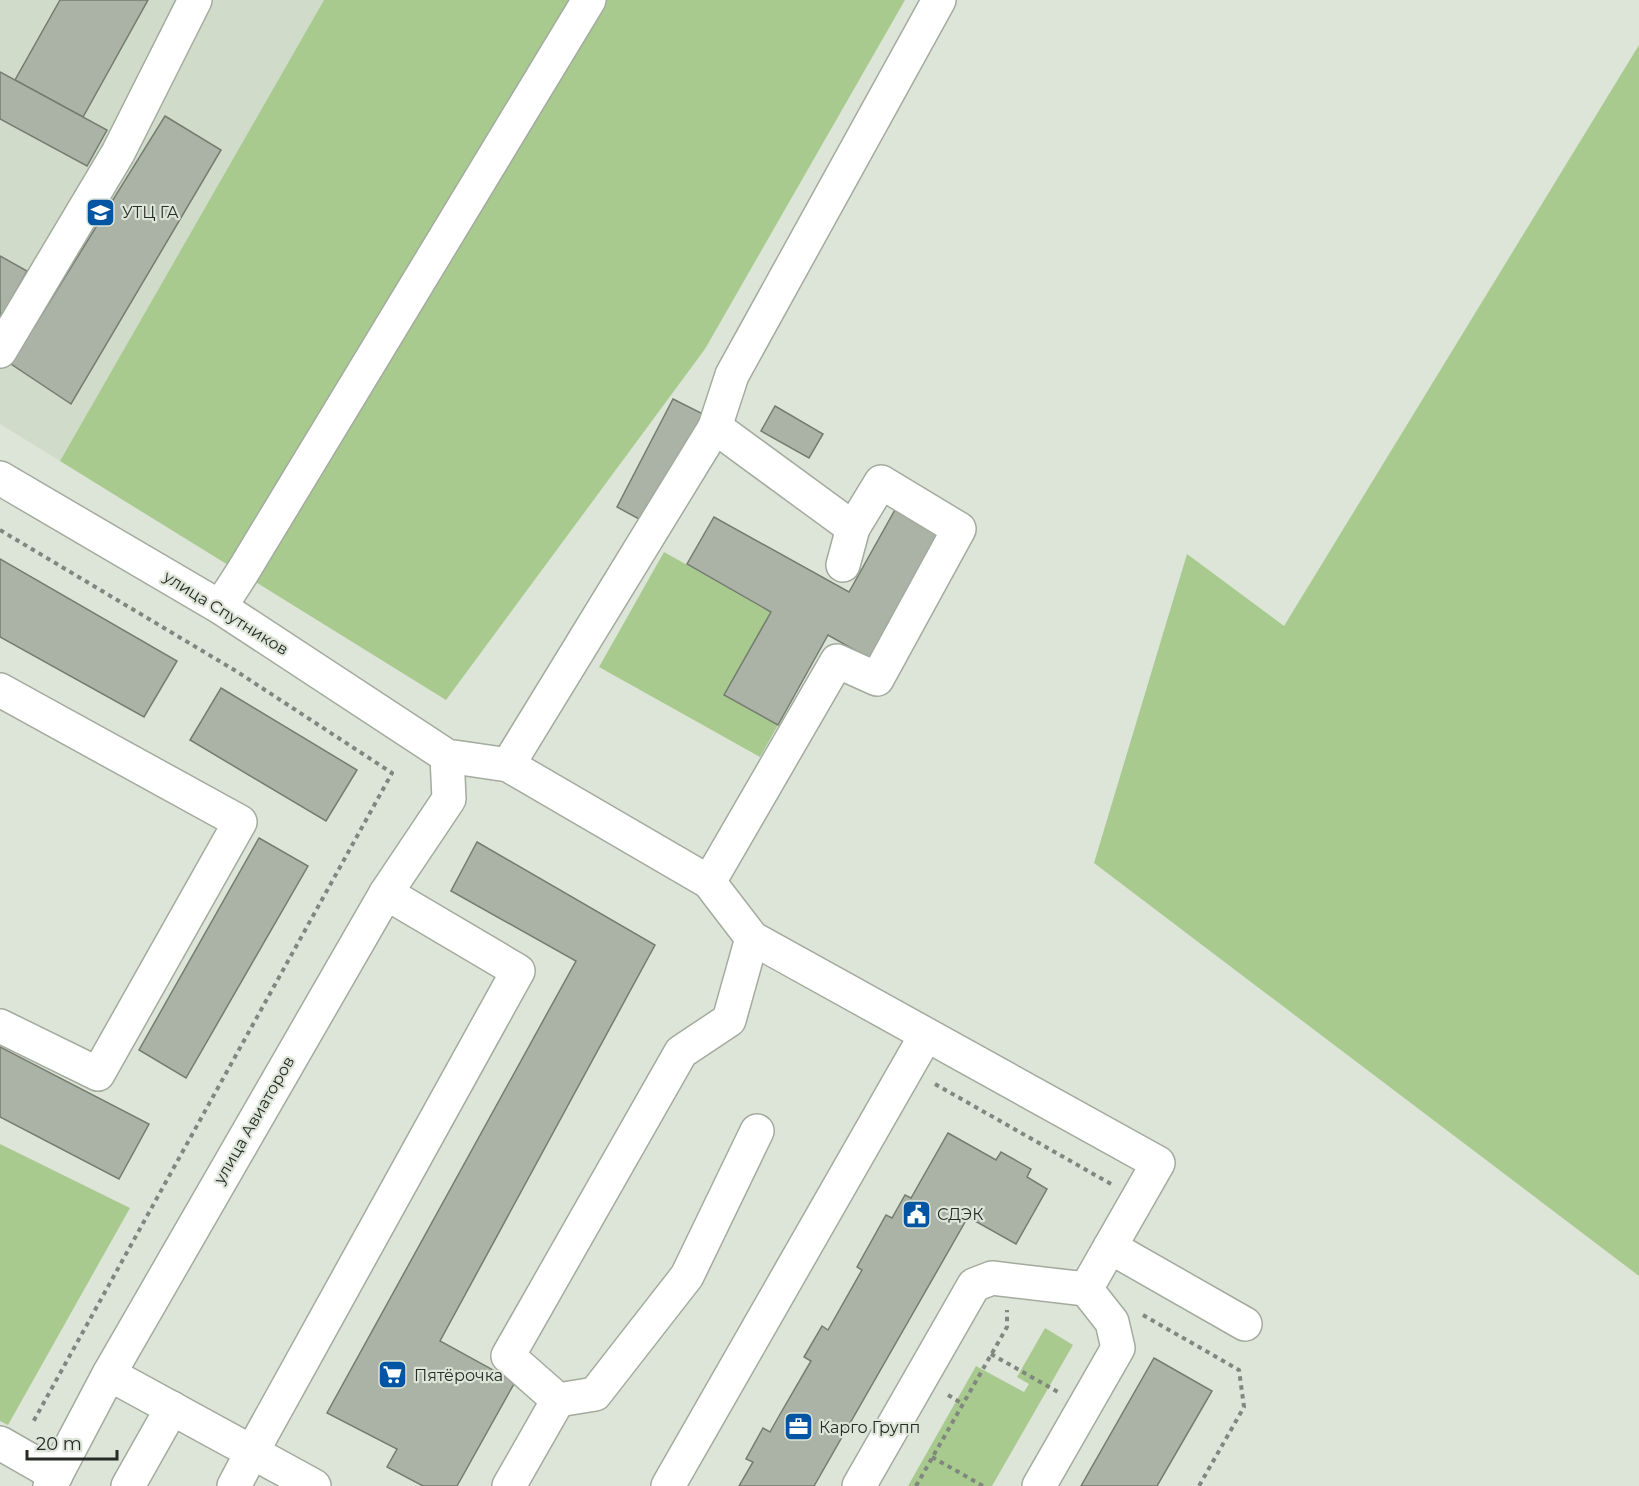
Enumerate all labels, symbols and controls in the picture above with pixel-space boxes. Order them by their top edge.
school or university icon: УТЦ ГА [85,196,117,228]
place label: УТЦ ГА [122,203,179,222]
street label: улица Спутников [159,566,292,659]
street label: улица Авиаторов [209,1053,298,1188]
public building icon: СДЭК [900,1198,932,1230]
place label: СДЭК [937,1205,983,1224]
supermarket icon: Пятёрочка [377,1359,409,1391]
place label: Пятёрочка [414,1366,503,1385]
office icon: Карго Групп [782,1411,814,1443]
place label: Карго Групп [819,1418,920,1437]
scale bar [27,1423,117,1461]
text: 20 m [36,1433,82,1455]

